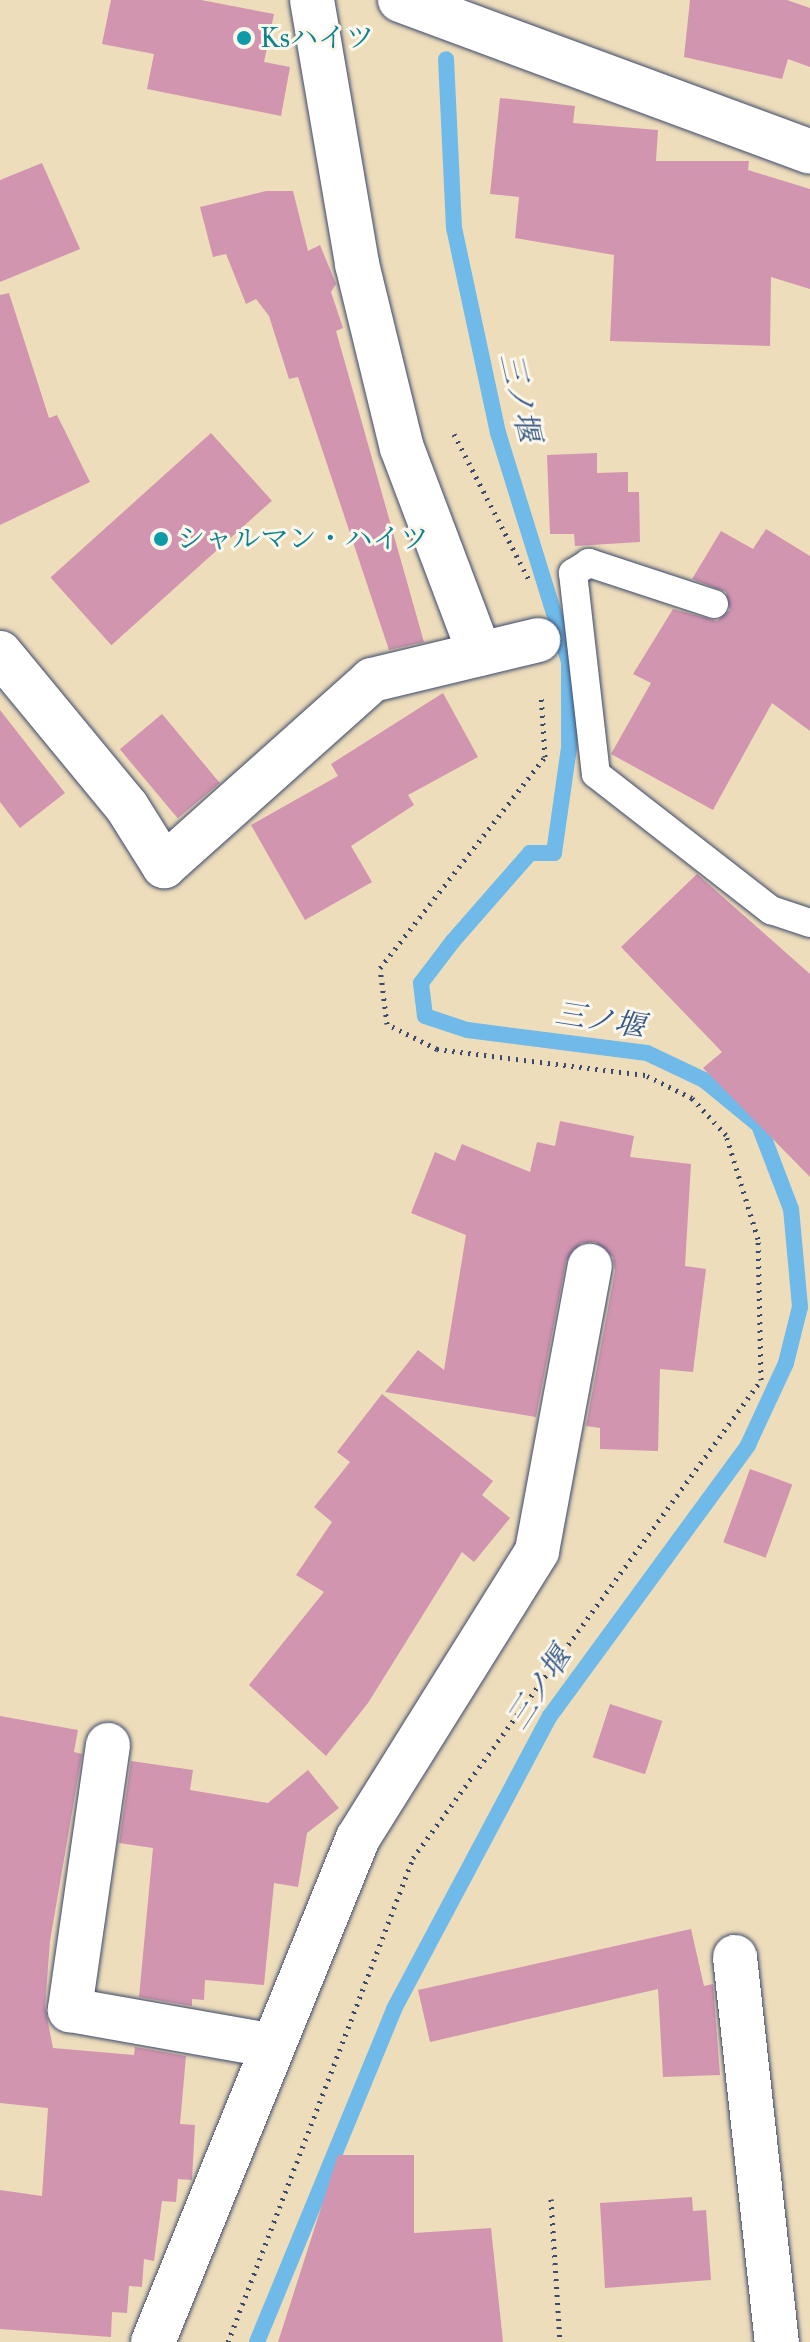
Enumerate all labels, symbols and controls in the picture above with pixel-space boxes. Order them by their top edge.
place label: Ksハイツ [260,21,374,55]
marker: Ksハイツ [235,29,253,47]
water label: 三ノ堰 [492,349,548,445]
place label: シャルマン・ハイツ [177,522,429,556]
marker: シャルマン・ハイツ [152,530,170,548]
water label: 三ノ堰 [553,995,647,1045]
water label: 三ノ堰 [499,1640,579,1736]

